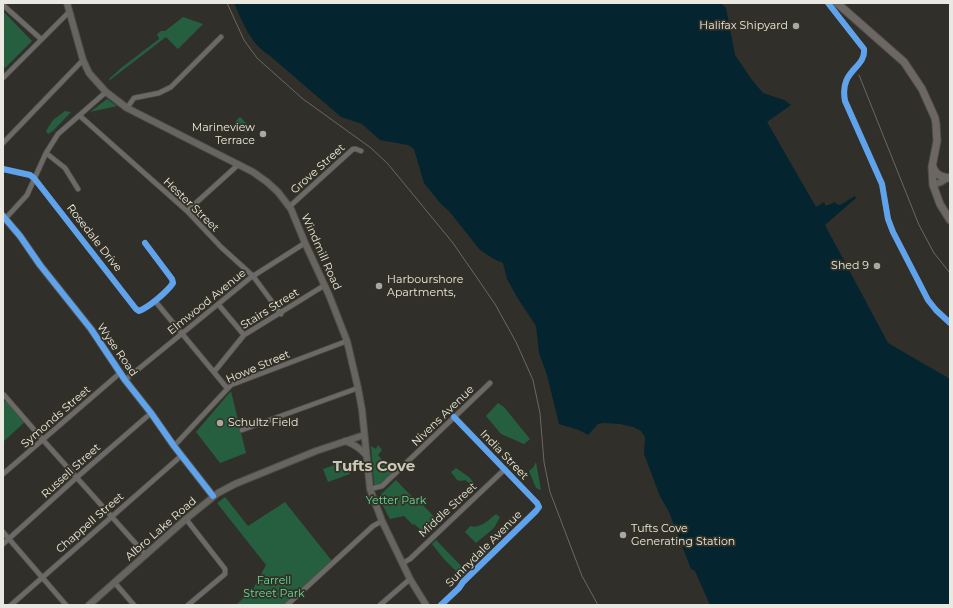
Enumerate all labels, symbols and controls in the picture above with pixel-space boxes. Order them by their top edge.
place label: Halifax Shipyard [699,19,788,33]
marker: Halifax Shipyard [791,21,801,31]
place label: Marineview Terrace [192,121,255,147]
marker: Marineview Terrace [258,129,268,139]
street label: Grove Street [288,141,348,197]
street label: Hester Street [160,175,222,235]
street label: Rosedale Drive [64,202,124,274]
street label: Windmill Road [298,212,344,292]
place label: Shed 9 [831,259,869,273]
marker: Shed 9 [872,261,882,271]
street label: Elmwood Avenue [165,266,249,338]
place label: Harbourshore Apartments, [387,273,464,299]
marker: Harbourshore Apartments, [374,281,384,291]
street label: Stairs Street [238,286,302,332]
street label: Wyse Road [94,321,140,379]
street label: Howe Street [224,348,292,386]
street label: Symonds Street [19,383,93,451]
street label: Nivens Avenue [409,383,477,449]
place label: Schultz Field [228,416,299,430]
marker: Schultz Field [215,418,225,428]
street label: India Street [477,427,531,483]
street label: Russell Street [39,441,103,501]
district label: Tufts Cove [333,458,415,476]
street label: Middle Street [416,480,480,540]
street label: Chappell Street [53,490,127,556]
park label: Yetter Park [366,494,426,508]
street label: Albro Lake Road [123,495,199,563]
street label: Sunnydale Avenue [443,508,525,590]
place label: Tufts Cove Generating Station [631,522,735,548]
marker: Tufts Cove Generating Station [618,530,628,540]
park label: Farrell Street Park [243,574,305,600]

